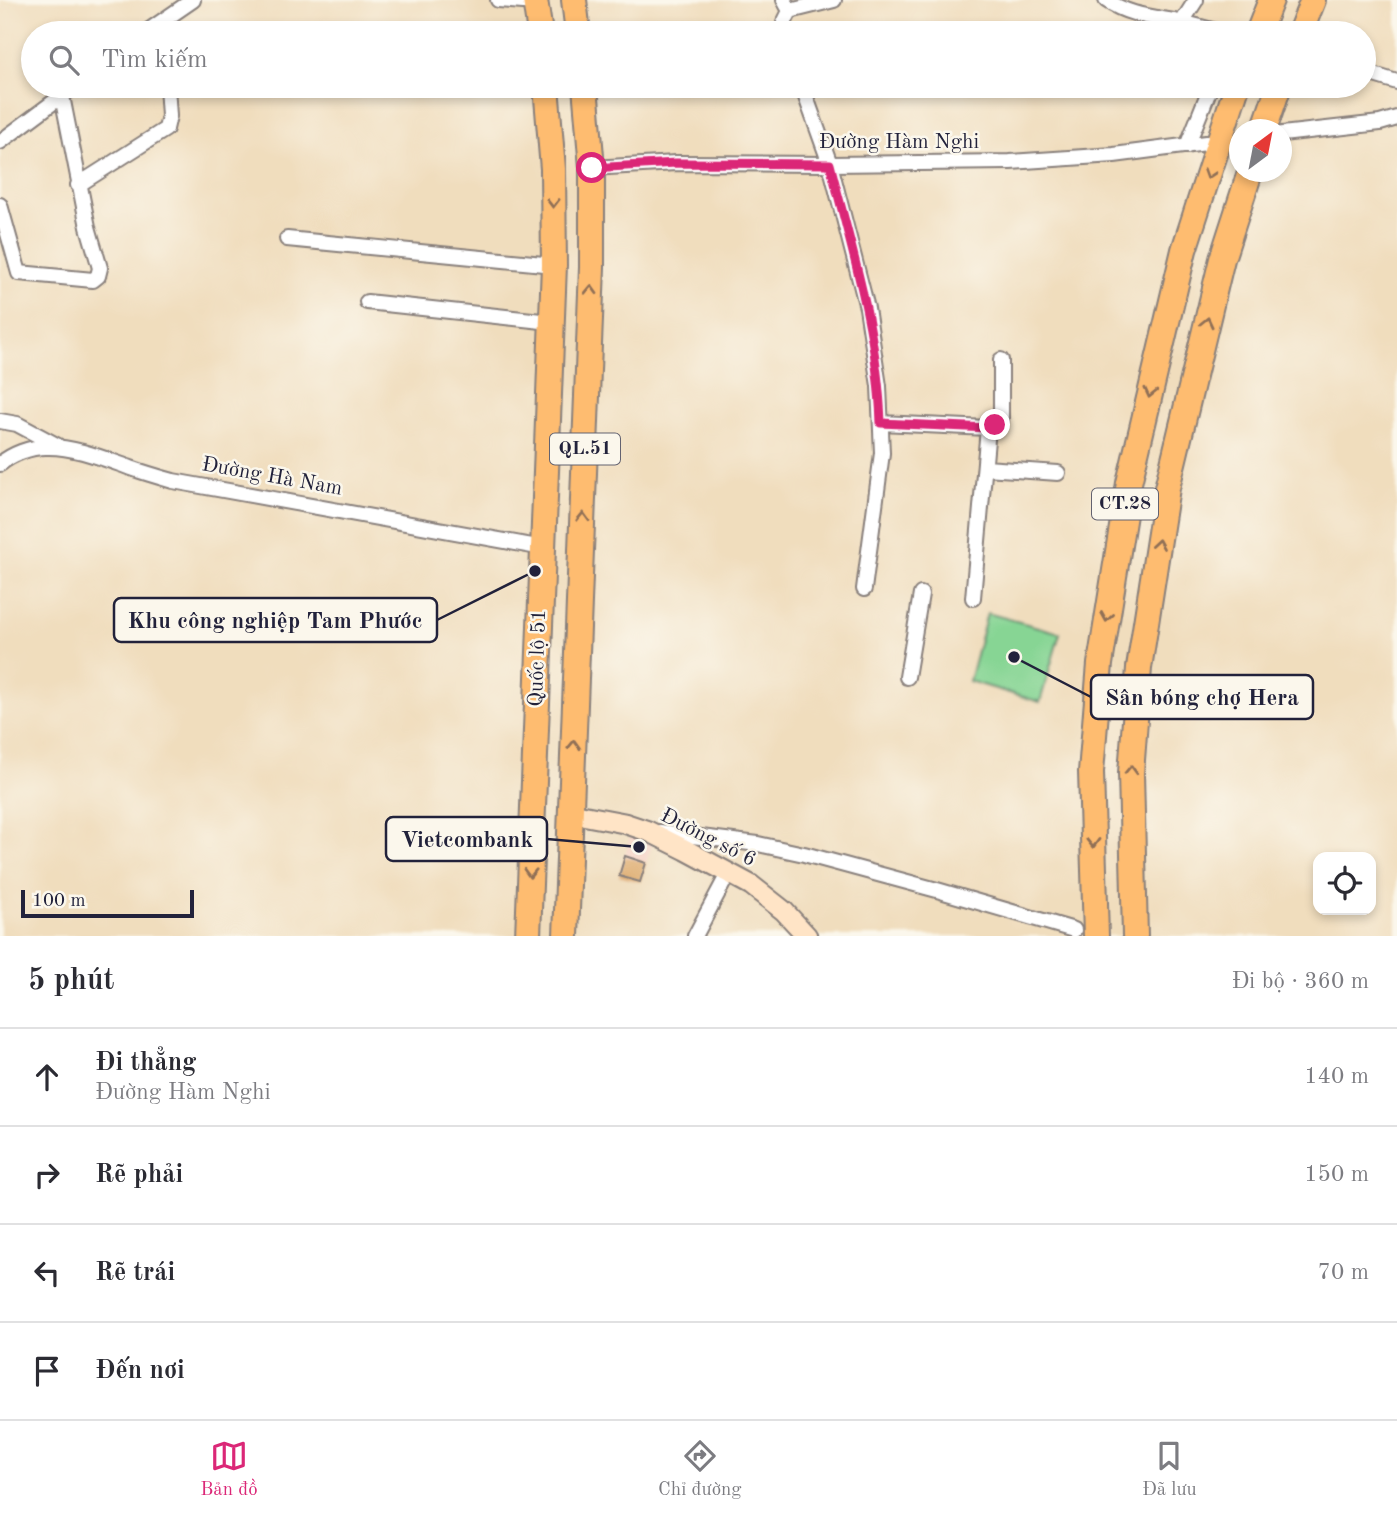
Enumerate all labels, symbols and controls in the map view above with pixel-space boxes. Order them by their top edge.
search box [21,21,1376,98]
icon: search [45,41,83,79]
text: Tìm kiếm [101,47,208,73]
north arrow [1229,119,1292,182]
street label: Đường Hàm Nghi [819,132,979,153]
route start [576,152,607,183]
one-way arrow [1202,168,1217,180]
one-way arrow [545,198,561,208]
one-way arrow [584,284,599,295]
one-way arrow [1199,316,1213,328]
one-way arrow [1144,387,1158,399]
route end [979,409,1010,440]
road number: QL.51 [550,433,620,464]
street label: Đường Hà Nam [200,454,344,500]
road number: CT.28 [1092,489,1158,520]
one-way arrow [575,512,590,523]
one-way arrow [1150,538,1165,550]
callout: Khu công nghiệp Tam Phước [114,598,437,642]
street label: Quốc lộ 51 [525,609,550,707]
text: Khu công nghiệp Tam Phước [128,610,422,633]
one-way arrow [1100,611,1115,623]
callout: Sân bóng chợ Hera [1091,675,1313,719]
text: Sân bóng chợ Hera [1105,687,1299,710]
one-way arrow [566,739,581,750]
one-way arrow [1124,764,1139,775]
street label: Đường số 6 [657,804,760,871]
callout: Vietcombank [386,817,547,861]
text: Vietcombank [401,829,533,852]
one-way arrow [1086,838,1101,849]
map controls [1313,852,1376,915]
button: locate [1313,852,1376,915]
one-way arrow [523,868,538,879]
scale bar [21,887,194,919]
text: 100 m [32,892,85,911]
text: 5 phút [28,966,114,996]
text: Đi bộ · 360 m [1231,970,1369,993]
text: Đi thẳng [95,1050,197,1076]
icon: ahead [28,1058,66,1096]
text: 140 m [1304,1065,1369,1088]
text: Đường Hàm Nghi [95,1081,271,1104]
icon: right [28,1156,66,1194]
text: Rẽ phải [95,1162,183,1188]
text: 150 m [1304,1163,1369,1186]
icon: left [28,1254,66,1292]
text: Rẽ trái [95,1260,175,1286]
text: 70 m [1318,1261,1369,1284]
icon: arrive [28,1352,66,1390]
text: Đến nơi [95,1358,185,1384]
tab: Bản đồ [200,1437,258,1502]
tab: Chỉ đường [658,1437,742,1502]
tab: Đã lưu [1142,1437,1197,1502]

